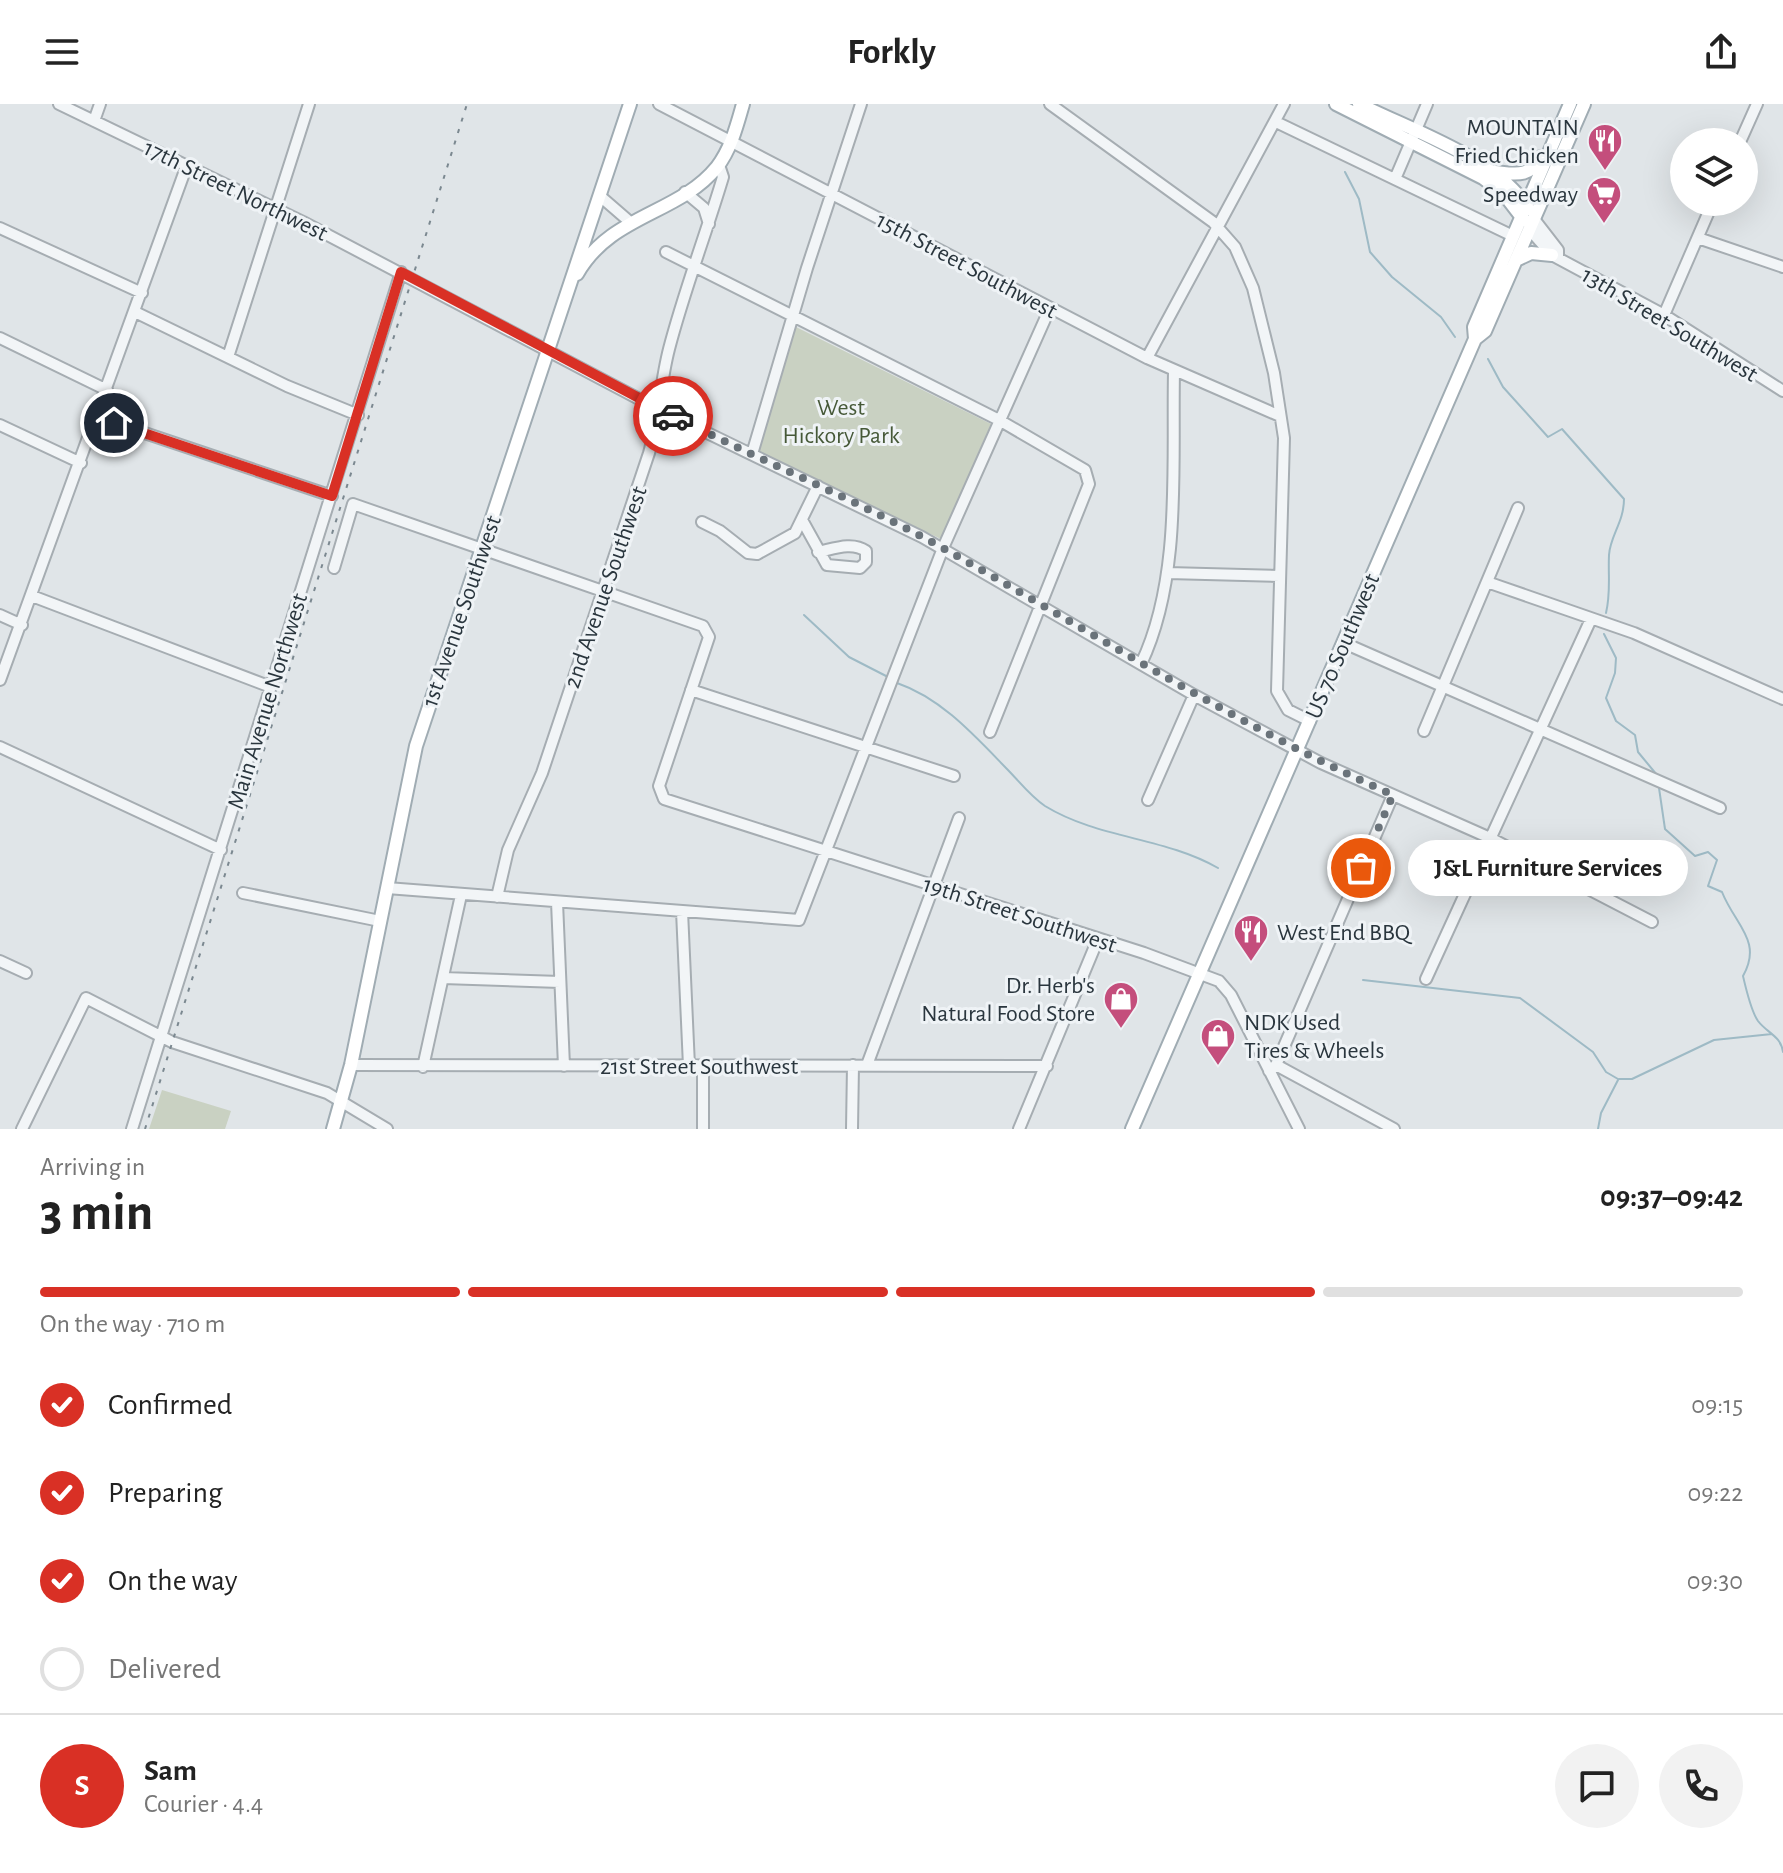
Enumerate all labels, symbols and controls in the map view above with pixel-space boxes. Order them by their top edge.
icon: menu [40,30,84,74]
icon: share [1699,30,1743,74]
text: Forkly [847,34,936,70]
place label: MOUNTAIN Fried Chicken [1454,116,1579,168]
restaurant icon: MOUNTAIN Fried Chicken [1586,122,1624,172]
map controls [1670,128,1758,216]
button: layers [1670,128,1758,216]
street label: 17th Street Northwest [140,136,332,246]
supermarket icon: Speedway [1585,175,1623,225]
place label: Speedway [1483,183,1578,207]
street label: 15th Street Southwest [872,208,1061,324]
street label: 13th Street Southwest [1577,263,1762,387]
courier [633,376,713,456]
pin [80,389,148,457]
icon: car [651,394,695,438]
park label: West Hickory Park [782,396,900,448]
icon: home [92,401,136,445]
street label: 2nd Avenue Southwest [560,483,652,691]
street label: 1st Avenue Southwest [418,512,506,710]
street label: US 70 Southwest [1302,570,1384,722]
street label: Main Avenue Northwest [224,590,312,812]
pin [1327,834,1395,902]
callout: J&L Furniture Services [1409,840,1689,896]
icon: bag [1339,846,1383,890]
text: J&L Furniture Services [1434,855,1662,881]
street label: 19th Street Southwest [920,872,1120,958]
restaurant icon: West End BBQ [1232,913,1270,963]
place label: West End BBQ [1277,921,1413,945]
place label: Dr. Herb's Natural Food Store [921,974,1095,1026]
shop icon: Dr. Herb's Natural Food Store [1102,980,1140,1030]
place label: NDK Used Tires & Wheels [1244,1011,1384,1063]
shop icon: NDK Used Tires & Wheels [1199,1017,1237,1067]
street label: 21st Street Southwest [600,1055,798,1079]
text: Arriving in [40,1154,145,1180]
text: 09:37–09:42 [1600,1182,1743,1212]
text: 3 min [40,1187,153,1239]
text: On the way · 710 m [40,1311,225,1337]
icon: check [40,1383,84,1427]
text: Confirmed [108,1390,232,1420]
text: 09:15 [1691,1392,1743,1418]
icon: check [40,1471,84,1515]
text: Preparing [108,1478,223,1508]
text: 09:22 [1687,1480,1743,1506]
icon: check [40,1559,84,1603]
text: On the way [108,1566,237,1596]
text: 09:30 [1687,1568,1743,1594]
text: Delivered [108,1654,221,1684]
button: chat [1555,1744,1639,1828]
button: phone [1659,1744,1743,1828]
text: Sam [144,1756,197,1786]
text: S [75,1771,89,1801]
text: Courier · 4.4 [144,1791,263,1817]

